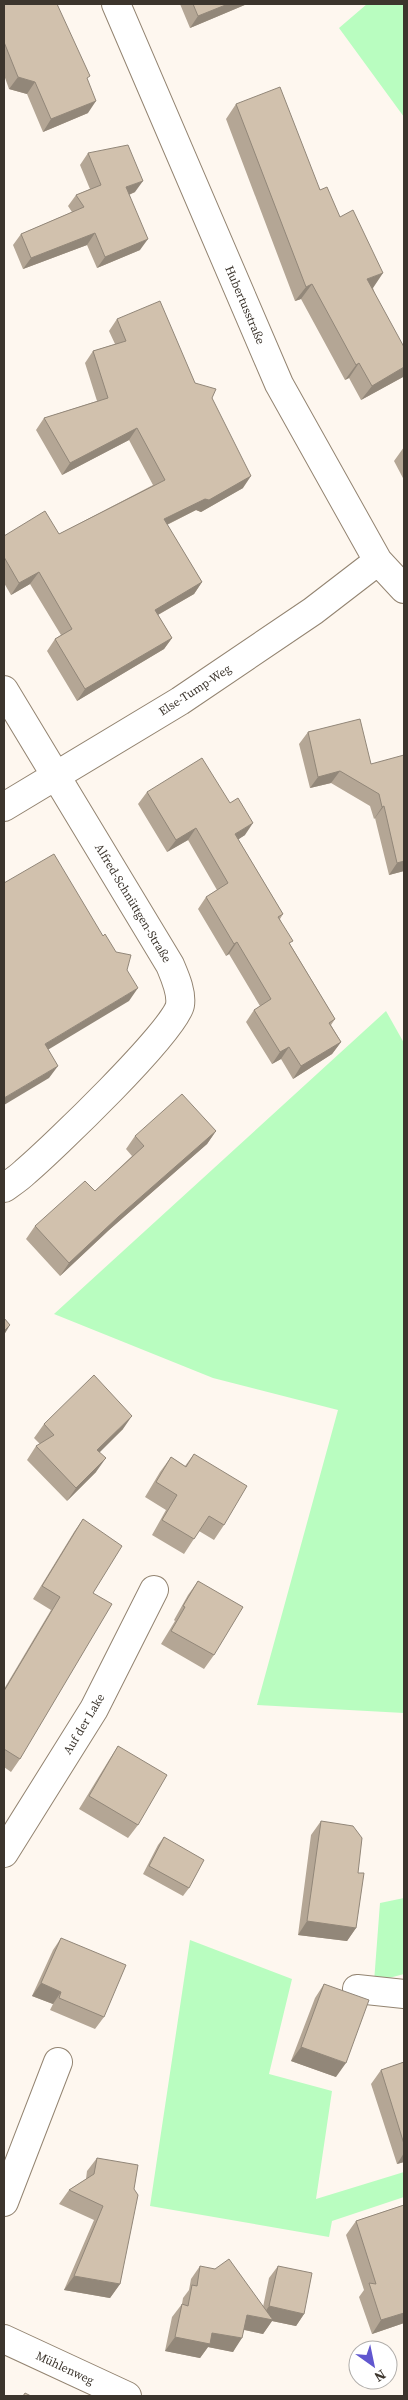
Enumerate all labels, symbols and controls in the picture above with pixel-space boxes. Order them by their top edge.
street label: Hubertusstraße [221,263,269,347]
street label: Else-Tump-Weg [156,661,234,719]
street label: Alfred-Schnüttgen-Straße [91,841,175,965]
street label: Auf der Lake [60,1691,108,1757]
north arrow [348,2340,398,2390]
street label: Mühlenweg [33,2348,97,2388]
text: N [370,2365,390,2387]

